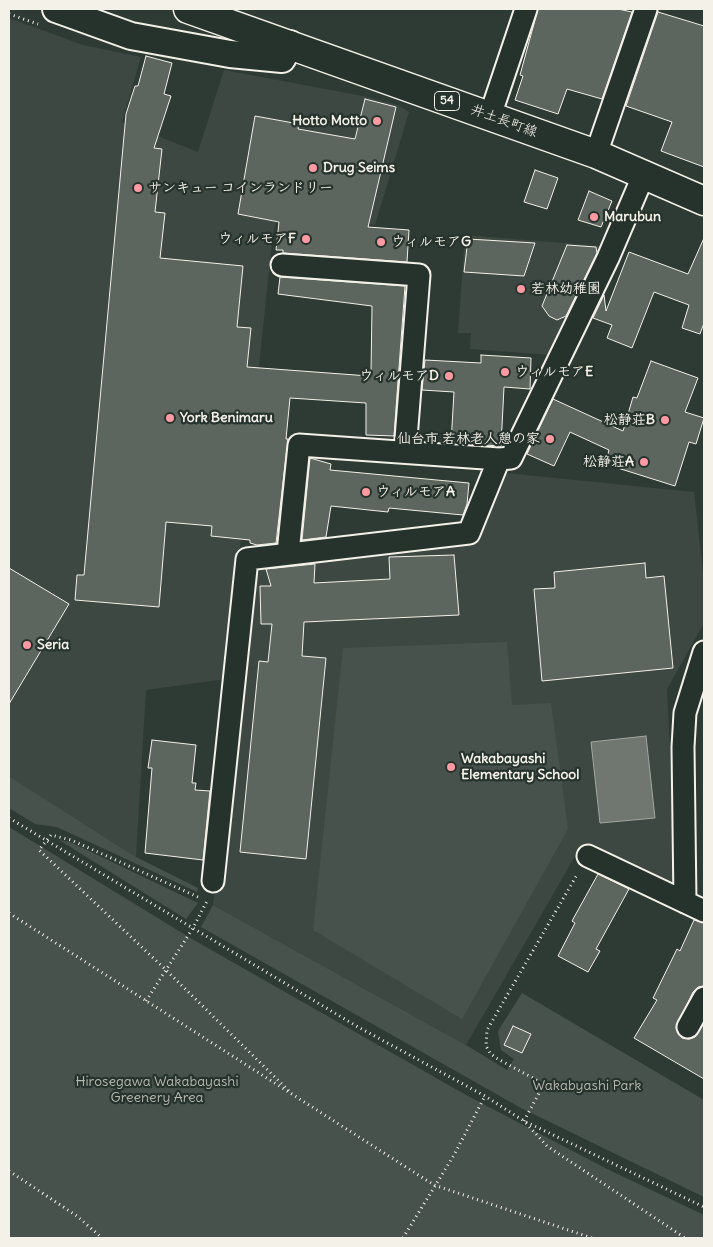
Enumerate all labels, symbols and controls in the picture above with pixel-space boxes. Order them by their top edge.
road number: 54 [434,92,460,110]
street label: 井土長町線 [468,101,540,141]
place label: Hotto Motto [292,113,367,129]
marker: Hotto Motto [371,115,383,127]
place label: Drug Seims [323,160,395,176]
marker: Drug Seims [307,162,319,174]
place label: サンキュー コインランドリー [148,180,333,196]
marker: サンキュー コインランドリー [132,182,144,194]
place label: Marubun [604,209,661,225]
marker: Marubun [588,211,600,223]
place label: ウィルモアF [218,231,296,247]
marker: ウィルモアF [300,233,312,245]
place label: ウィルモアG [391,234,471,250]
marker: ウィルモアG [375,236,387,248]
place label: 若林幼稚園 [531,281,601,297]
marker: 若林幼稚園 [515,283,527,295]
place label: ウィルモアE [515,364,593,380]
marker: ウィルモアE [499,366,511,378]
place label: ウィルモアD [359,368,439,384]
marker: ウィルモアD [443,370,455,382]
place label: York Benimaru [180,410,273,426]
marker: York Benimaru [164,412,176,424]
place label: 松静荘B [604,412,655,428]
marker: 松静荘B [659,414,671,426]
place label: 仙台市 若林老人憩の家 [397,431,540,447]
marker: 仙台市 若林老人憩の家 [544,433,556,445]
place label: 松静荘A [583,454,634,470]
marker: 松静荘A [638,456,650,468]
place label: ウィルモアA [376,484,455,500]
marker: ウィルモアA [360,486,372,498]
place label: Seria [37,637,69,653]
marker: Seria [21,639,33,651]
place label: Wakabayashi Elementary School [461,751,579,784]
marker: Wakabayashi Elementary School [445,761,457,773]
park label: Hirosegawa Wakabayashi Greenery Area [75,1074,239,1106]
park label: Wakabyashi Park [533,1078,641,1094]

